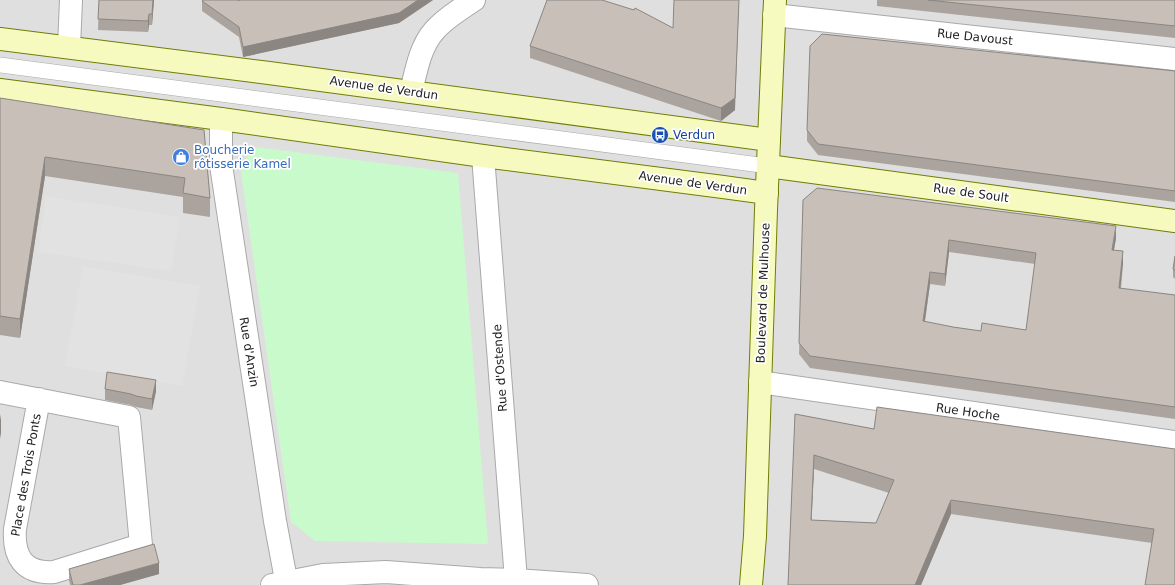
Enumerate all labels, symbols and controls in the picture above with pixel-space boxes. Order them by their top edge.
street label: Rue Davoust [936,26,1014,48]
street label: Avenue de Verdun [329,73,439,103]
bus stop icon: Verdun [650,125,670,145]
place label: Verdun [673,128,715,142]
place label: Boucherie rôtisserie Kamel [194,143,291,171]
shop icon: Boucherie rôtisserie Kamel [171,147,191,167]
street label: Avenue de Verdun [638,168,748,198]
street label: Rue de Soult [932,181,1010,205]
street label: Boulevard de Mulhouse [754,222,772,364]
street label: Rue d'Anzin [237,316,261,388]
street label: Rue d'Ostende [490,324,510,412]
street label: Rue Hoche [935,401,1001,423]
street label: Place des Trois Ponts [8,412,44,538]

